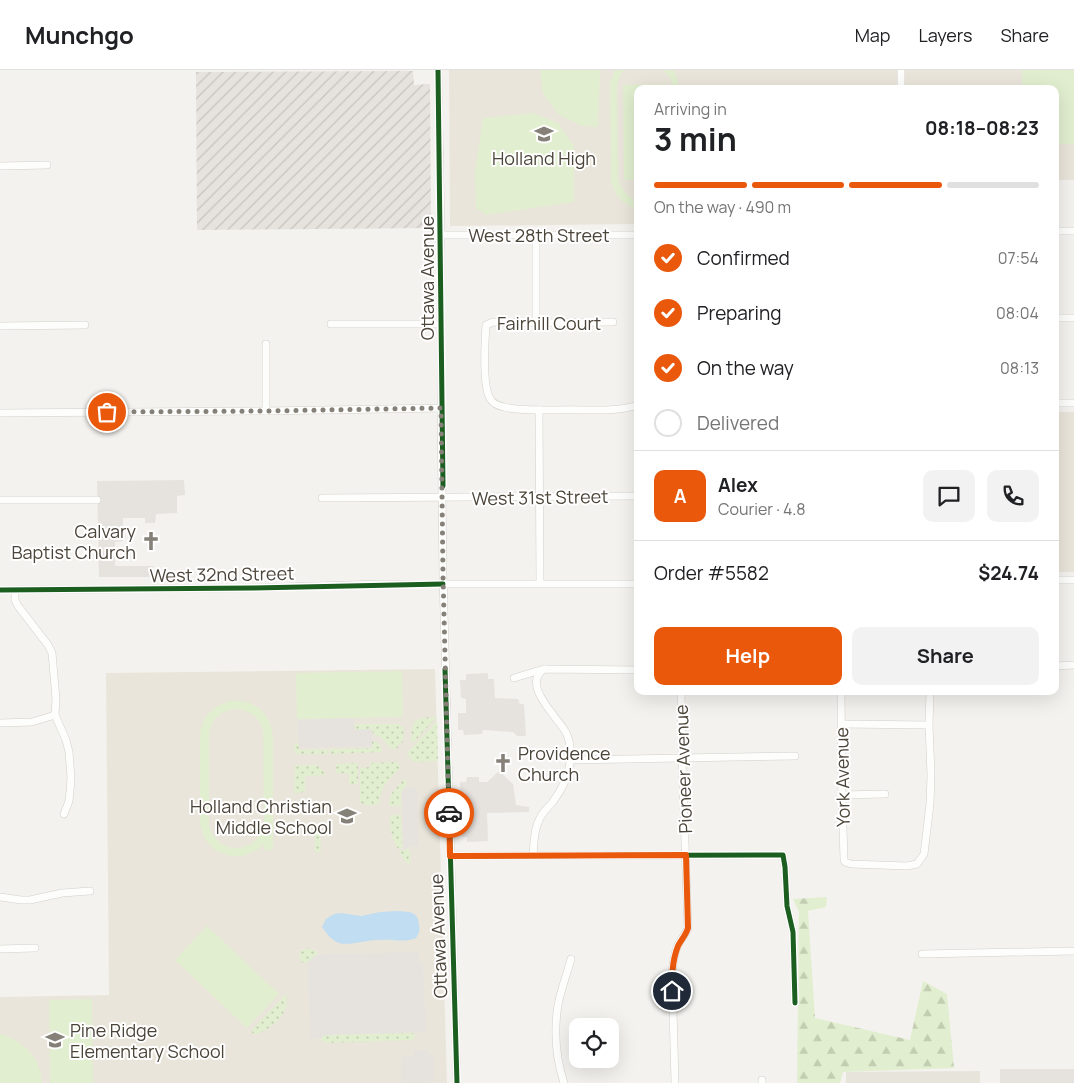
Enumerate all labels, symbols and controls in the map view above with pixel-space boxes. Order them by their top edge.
text: Munchgo [25,18,134,51]
text: Map [855,23,890,47]
text: Layers [918,23,972,47]
text: Share [1000,23,1049,47]
text: Arriving in [654,98,727,120]
text: 08:18–08:23 [925,115,1039,141]
text: 3 min [654,117,737,161]
school or university icon: Holland High [533,123,555,145]
place label: Holland High [492,146,596,170]
text: On the way · 490 m [654,196,791,218]
street label: Ottawa Avenue [415,216,439,340]
street label: West 28th Street [468,223,610,247]
icon: check [654,244,682,272]
text: Confirmed [697,245,790,271]
text: 07:54 [998,247,1039,269]
icon: check [654,299,682,327]
text: Preparing [697,300,782,326]
text: 08:04 [996,302,1039,324]
street label: Fairhill Court [497,311,601,335]
icon: check [654,354,682,382]
text: On the way [697,355,794,381]
text: 08:13 [1000,357,1039,379]
pin [86,391,128,433]
icon: bag [93,398,121,426]
text: Delivered [697,410,779,436]
button: chat [923,470,975,522]
button: phone [987,470,1039,522]
text: Alex [718,472,758,498]
text: A [674,483,686,509]
street label: West 31st Street [471,484,609,510]
text: Courier · 4.8 [718,498,806,520]
place label: Calvary Baptist Church [11,519,136,564]
church icon: Calvary Baptist Church [140,530,162,552]
text: Order #5582 [654,560,769,586]
text: $24.74 [978,560,1039,586]
street label: West 32nd Street [150,561,294,587]
button: Help [654,627,842,685]
button: Share [852,627,1039,685]
street label: Pioneer Avenue [669,704,697,834]
street label: York Avenue [829,727,855,827]
place label: Providence Church [518,741,611,786]
church icon: Providence Church [492,752,514,774]
courier [424,788,474,838]
place label: Holland Christian Middle School [190,794,332,839]
icon: car [435,799,463,827]
school or university icon: Holland Christian Middle School [336,805,358,827]
street label: Ottawa Avenue [424,873,452,999]
pin [651,970,693,1012]
icon: home [658,977,686,1005]
place label: Pine Ridge Elementary School [70,1018,225,1063]
map controls [569,1018,619,1068]
button: locate [569,1018,619,1068]
school or university icon: Pine Ridge Elementary School [44,1029,66,1051]

